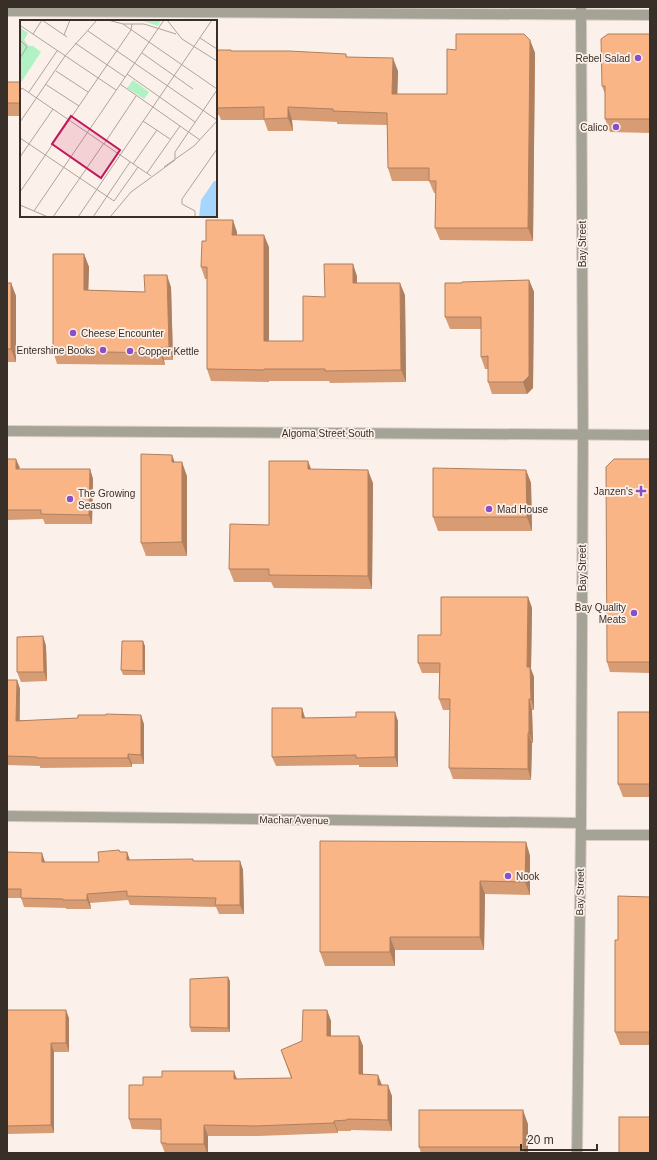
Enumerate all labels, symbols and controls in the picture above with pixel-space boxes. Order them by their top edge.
inset map [20,20,217,217]
place label: Rebel Salad [576,53,630,64]
marker: Rebel Salad [633,53,643,63]
place label: Calico [580,122,608,133]
marker: Calico [611,122,621,132]
street label: Bay Street [577,220,588,267]
marker: Cheese Encounter [68,328,78,338]
place label: Cheese Encounter [81,328,165,339]
place label: Entershine Books [17,345,95,356]
marker: Entershine Books [98,345,108,355]
marker: Copper Kettle [125,346,135,356]
place label: Copper Kettle [138,346,200,357]
street label: Algoma Street South [282,428,374,439]
place label: Janzen's [594,486,633,497]
marker: Janzen's [636,486,646,496]
place label: The Growing Season [78,488,135,511]
marker: The Growing Season [65,494,75,504]
marker: Mad House [484,504,494,514]
place label: Mad House [497,504,549,515]
street label: Bay Street [577,544,588,591]
place label: Bay Quality Meats [575,602,626,625]
marker: Bay Quality Meats [629,608,639,618]
street label: Machar Avenue [259,814,329,826]
street label: Bay Street [574,868,586,915]
marker: Nook [503,871,513,881]
place label: Nook [516,871,540,882]
scale bar [521,1126,597,1152]
text: 20 m [527,1133,554,1147]

